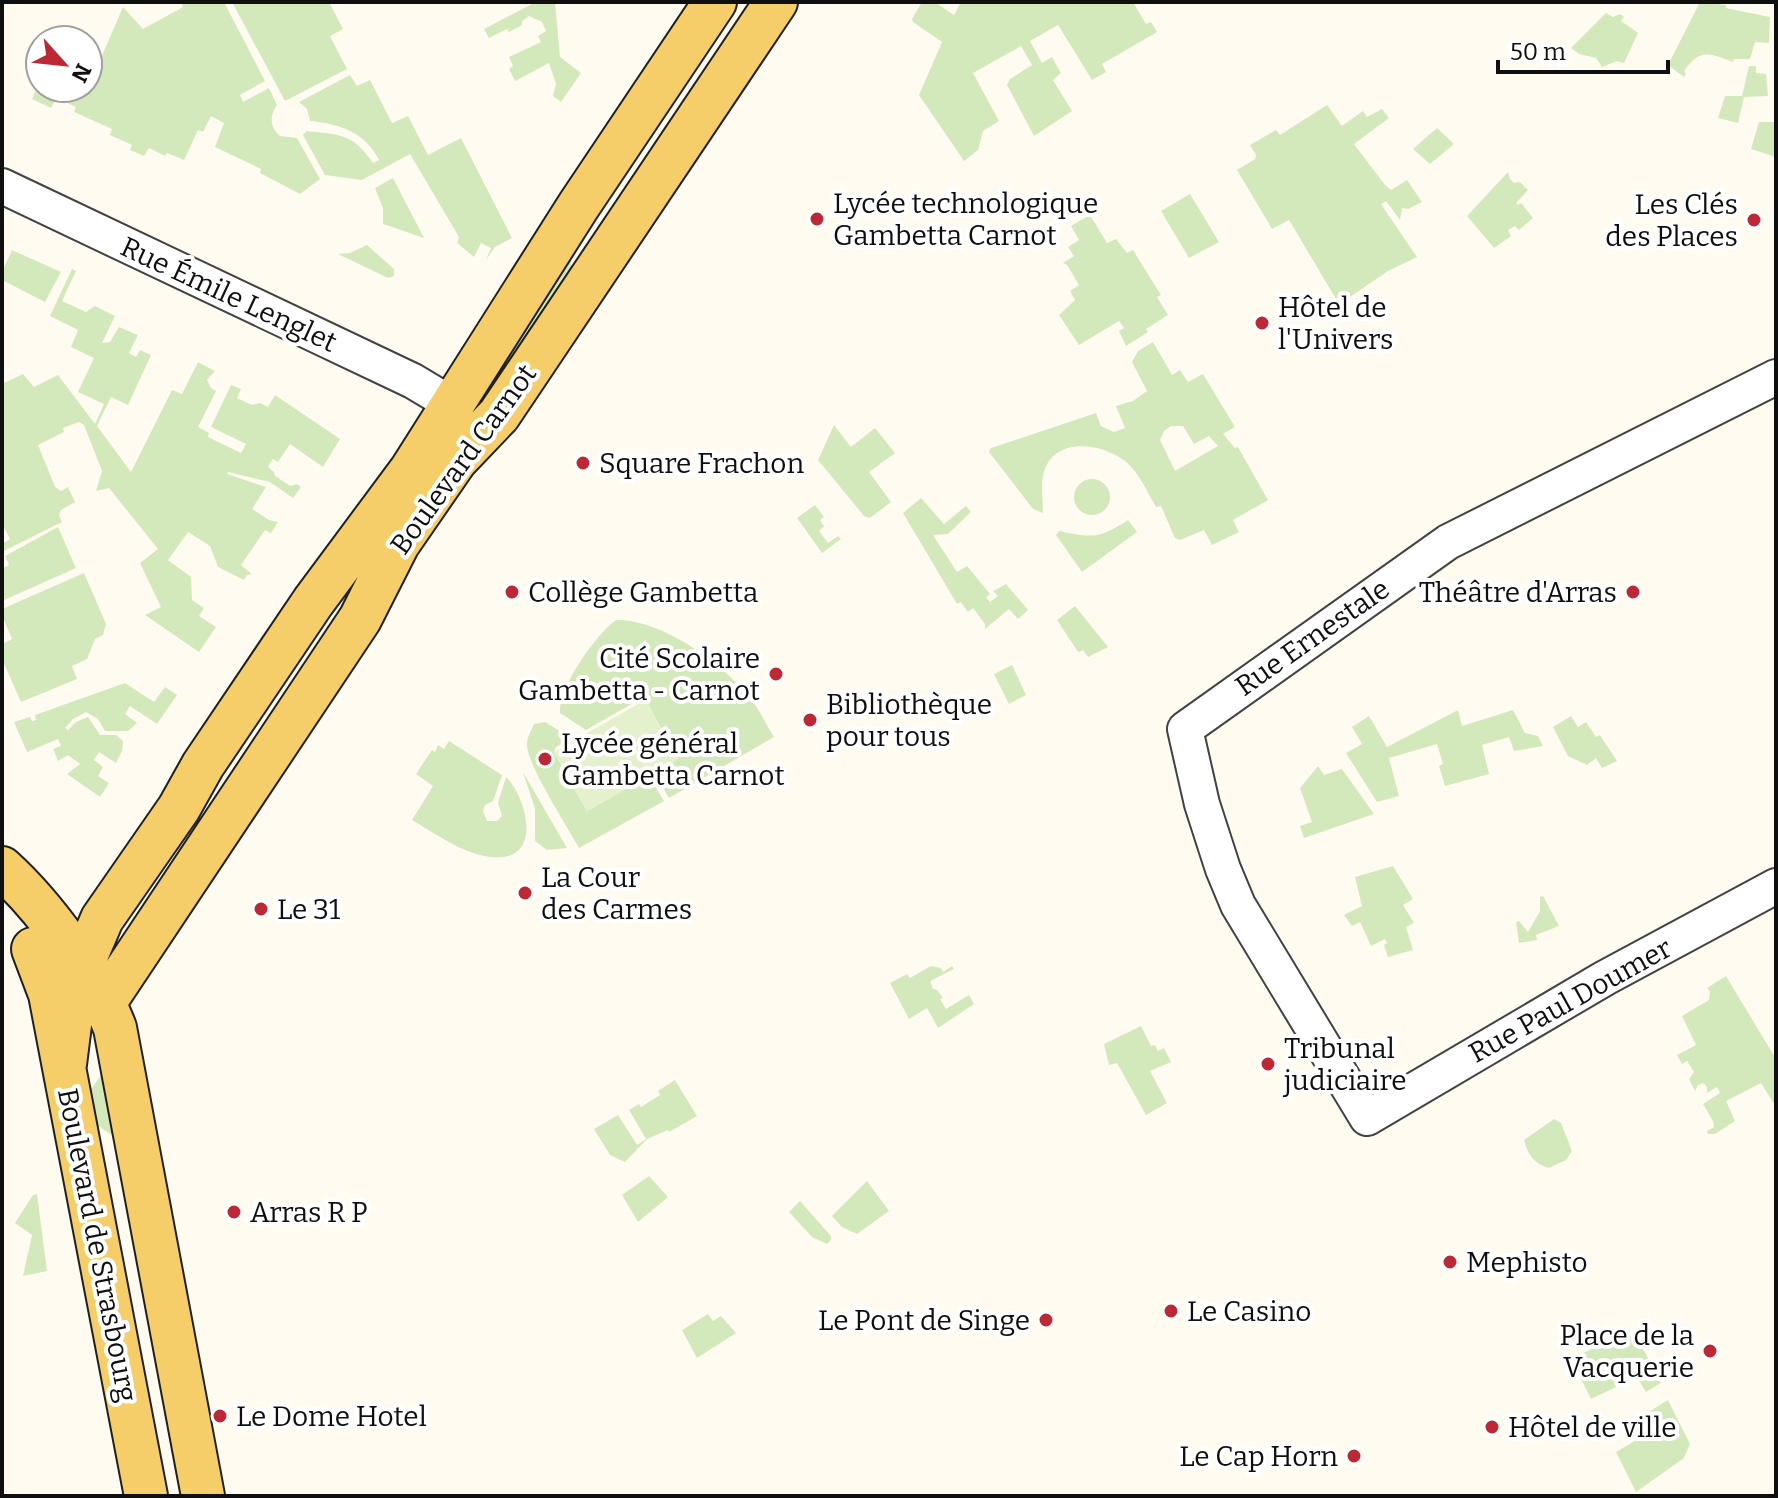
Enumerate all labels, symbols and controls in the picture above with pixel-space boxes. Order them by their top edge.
north arrow [24,24,104,104]
scale bar [1498,24,1668,74]
text: 50 m [1510,38,1566,66]
text: N [65,59,97,87]
place label: Lycée technologique Gambetta Carnot [833,187,1098,252]
place label: Les Clés des Places [1605,188,1738,253]
marker: Lycée technologique Gambetta Carnot [808,210,826,228]
marker: Les Clés des Places [1745,211,1763,229]
street label: Rue Émile Lenglet [116,229,342,359]
place label: Hôtel de l'Univers [1278,291,1393,356]
marker: Hôtel de l'Univers [1253,314,1271,332]
street label: Boulevard Carnot [384,358,543,561]
place label: Square Frachon [599,447,804,480]
marker: Square Frachon [574,454,592,472]
street label: Rue Ernestale [1229,572,1396,703]
place label: Collège Gambetta [528,576,758,609]
place label: Théâtre d'Arras [1419,576,1617,609]
marker: Collège Gambetta [503,583,521,601]
marker: Théâtre d'Arras [1624,583,1642,601]
place label: Cité Scolaire Gambetta - Carnot [518,642,760,707]
marker: Cité Scolaire Gambetta - Carnot [767,665,785,683]
place label: Bibliothèque pour tous [826,688,992,753]
marker: Bibliothèque pour tous [801,711,819,729]
place label: Lycée général Gambetta Carnot [561,727,785,792]
marker: Lycée général Gambetta Carnot [536,750,554,768]
place label: La Cour des Carmes [541,861,692,926]
marker: La Cour des Carmes [516,884,534,902]
place label: Le 31 [277,893,341,926]
marker: Le 31 [252,900,270,918]
street label: Rue Paul Doumer [1463,931,1677,1070]
place label: Tribunal judiciaire [1282,1032,1407,1097]
marker: Tribunal judiciaire [1259,1055,1277,1073]
street label: Boulevard de Strasbourg [51,1085,144,1405]
place label: Arras R P [250,1196,368,1229]
marker: Arras R P [225,1203,243,1221]
place label: Mephisto [1466,1246,1588,1279]
marker: Mephisto [1441,1253,1459,1271]
place label: Le Casino [1187,1295,1311,1328]
marker: Le Casino [1162,1302,1180,1320]
place label: Le Pont de Singe [818,1304,1030,1337]
marker: Le Pont de Singe [1037,1311,1055,1329]
place label: Place de la Vacquerie [1559,1319,1694,1384]
marker: Place de la Vacquerie [1701,1342,1719,1360]
place label: Le Dome Hotel [236,1400,427,1433]
marker: Le Dome Hotel [211,1407,229,1425]
place label: Hôtel de ville [1508,1411,1677,1444]
marker: Hôtel de ville [1483,1418,1501,1436]
place label: Le Cap Horn [1179,1440,1338,1473]
marker: Le Cap Horn [1345,1447,1363,1465]

